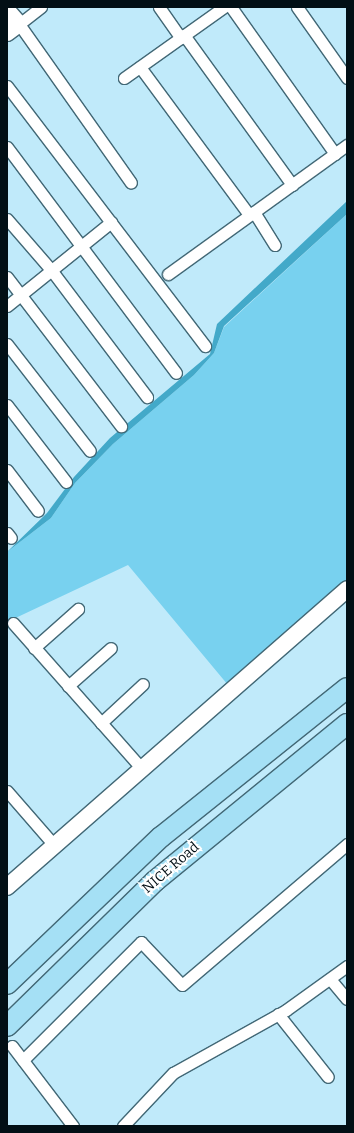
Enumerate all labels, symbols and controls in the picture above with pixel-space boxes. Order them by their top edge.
street label: NICE Road [139,839,203,897]

